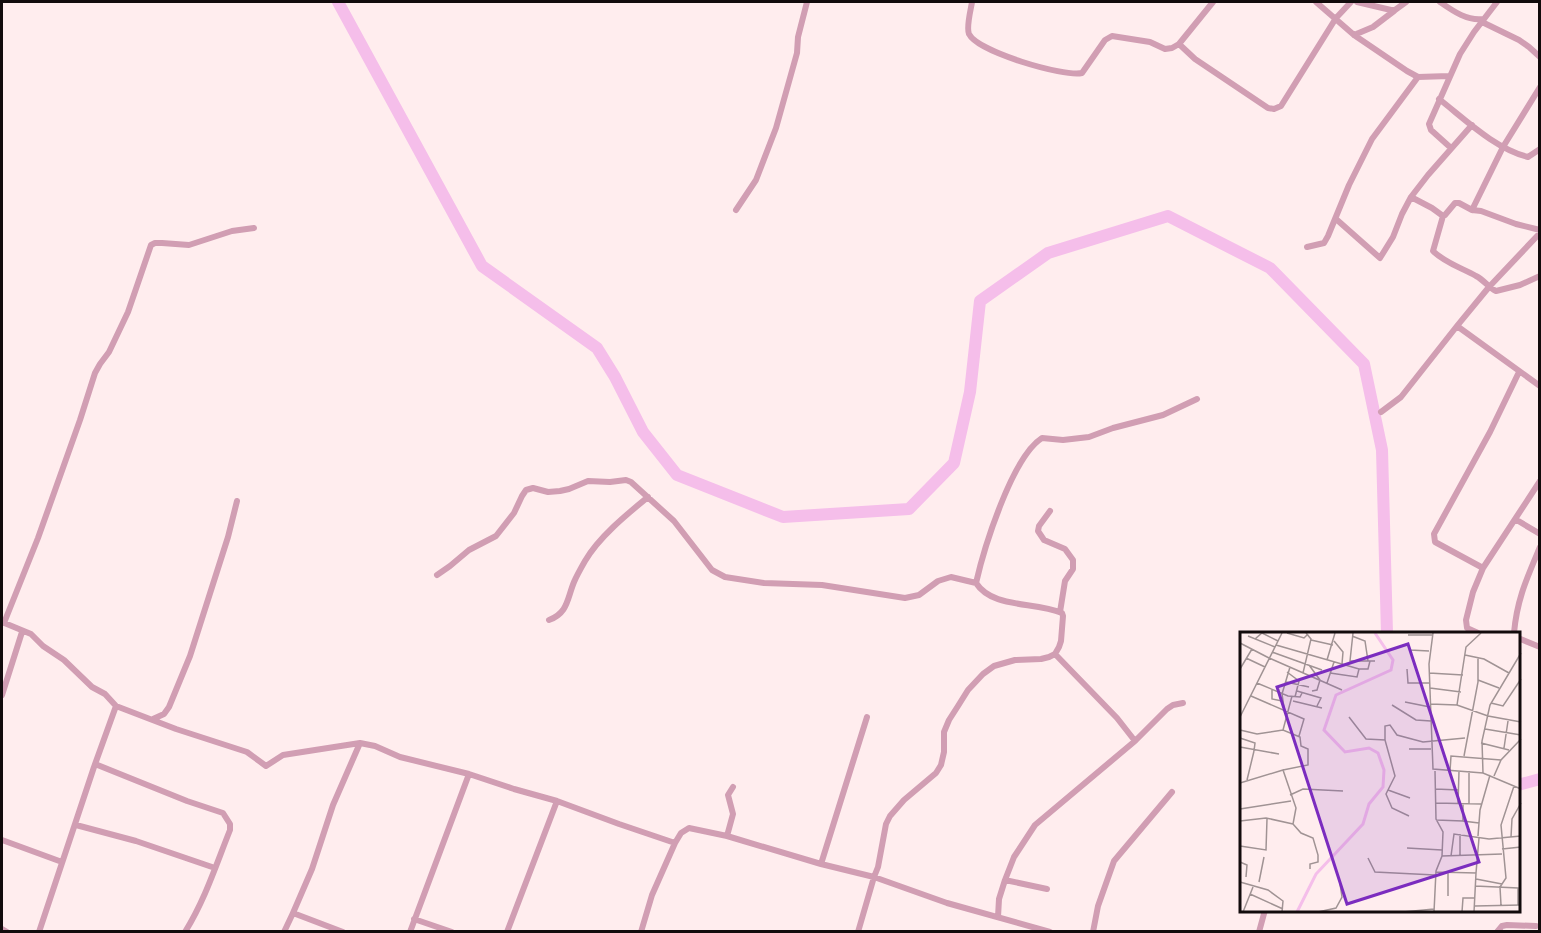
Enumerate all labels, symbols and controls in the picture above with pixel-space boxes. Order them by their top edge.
inset map [1240,632,1520,912]

